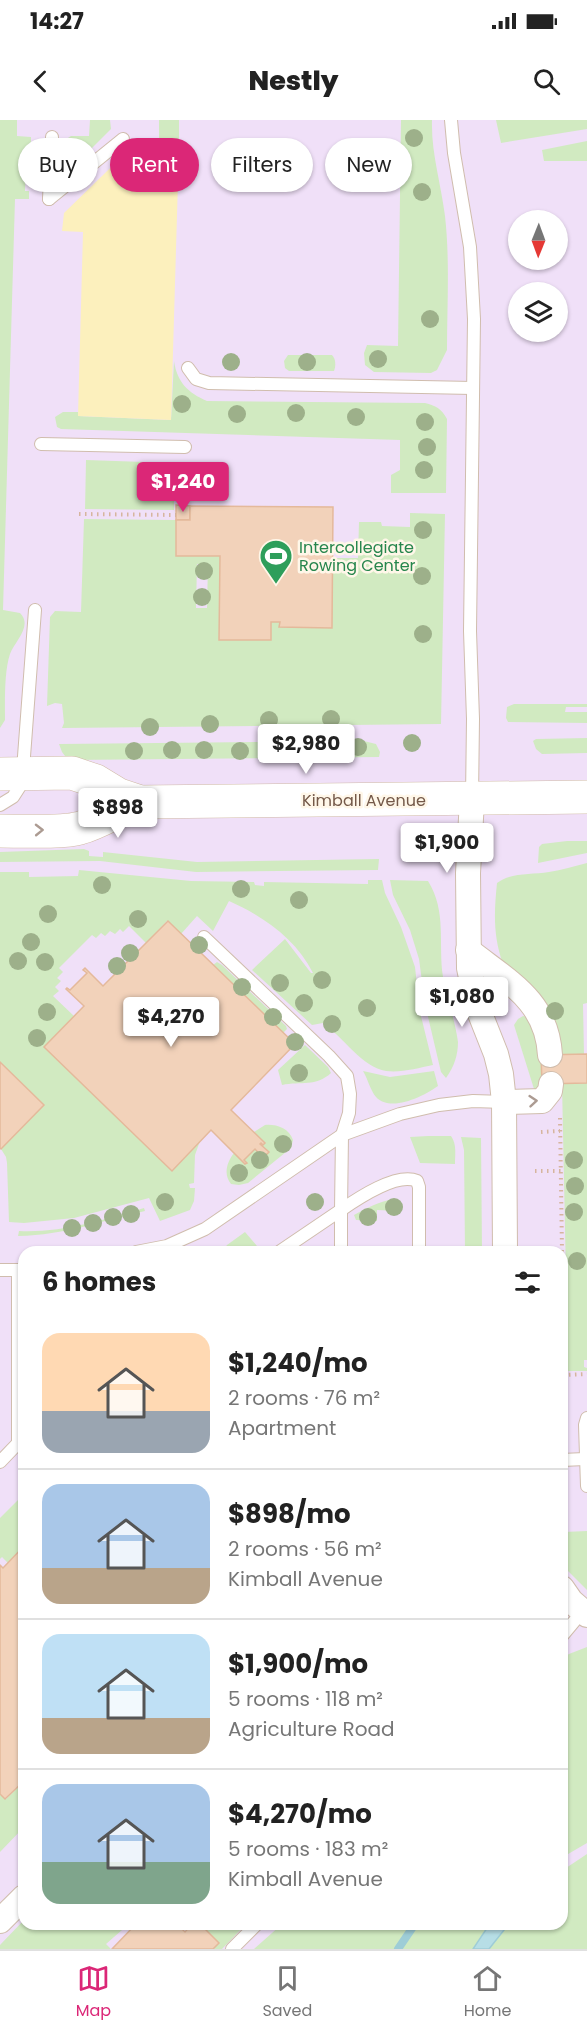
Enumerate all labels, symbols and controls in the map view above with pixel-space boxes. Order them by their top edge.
text: 14:27 [30,6,84,37]
text: Nestly [249,62,339,99]
icon: back [24,65,57,98]
icon: search [530,65,563,98]
chip: Buy [18,138,98,192]
chip: Rent [110,138,199,192]
chip: Filters [211,138,313,192]
chip: New [325,138,412,192]
north arrow [508,210,568,270]
map controls [508,210,568,342]
button: layers [508,282,568,342]
pin: $1,240 [134,462,232,513]
text: $1,240 [151,467,215,495]
place label: Intercollegiate Rowing Center [299,536,416,577]
sports icon: Intercollegiate Rowing Center [258,538,294,585]
pin: $2,980 [257,724,355,775]
text: $2,980 [272,729,340,757]
pin: $898 [82,788,154,839]
street label: Kimball Avenue [302,789,426,812]
text: $898 [92,793,144,821]
pin: $1,900 [398,823,496,874]
one-way arrow [34,824,43,836]
text: $1,900 [415,828,479,856]
pin: $1,080 [413,977,511,1028]
text: $1,080 [429,982,495,1010]
pin: $4,270 [122,997,220,1048]
text: $4,270 [137,1002,205,1030]
one-way arrow [528,1095,538,1108]
text: 6 homes [42,1264,156,1300]
icon: filters [511,1266,544,1299]
text: $1,240/mo [228,1345,368,1381]
icon: home [90,1357,162,1429]
text: 2 rooms · 76 m² [228,1384,380,1412]
text: Apartment [228,1414,336,1442]
text: $898/mo [228,1496,351,1532]
icon: home [90,1508,162,1580]
text: 2 rooms · 56 m² [228,1535,382,1563]
text: Kimball Avenue [228,1565,383,1593]
text: $1,900/mo [228,1646,368,1682]
icon: home [90,1658,162,1730]
text: 5 rooms · 118 m² [228,1685,383,1713]
text: Agriculture Road [228,1715,395,1743]
text: $4,270/mo [228,1796,372,1832]
icon: home [90,1808,162,1880]
text: 5 rooms · 183 m² [228,1835,388,1863]
text: Kimball Avenue [228,1865,383,1893]
tab: Map [76,1962,111,2023]
tab: Saved [262,1962,312,2023]
tab: Home [464,1962,511,2023]

